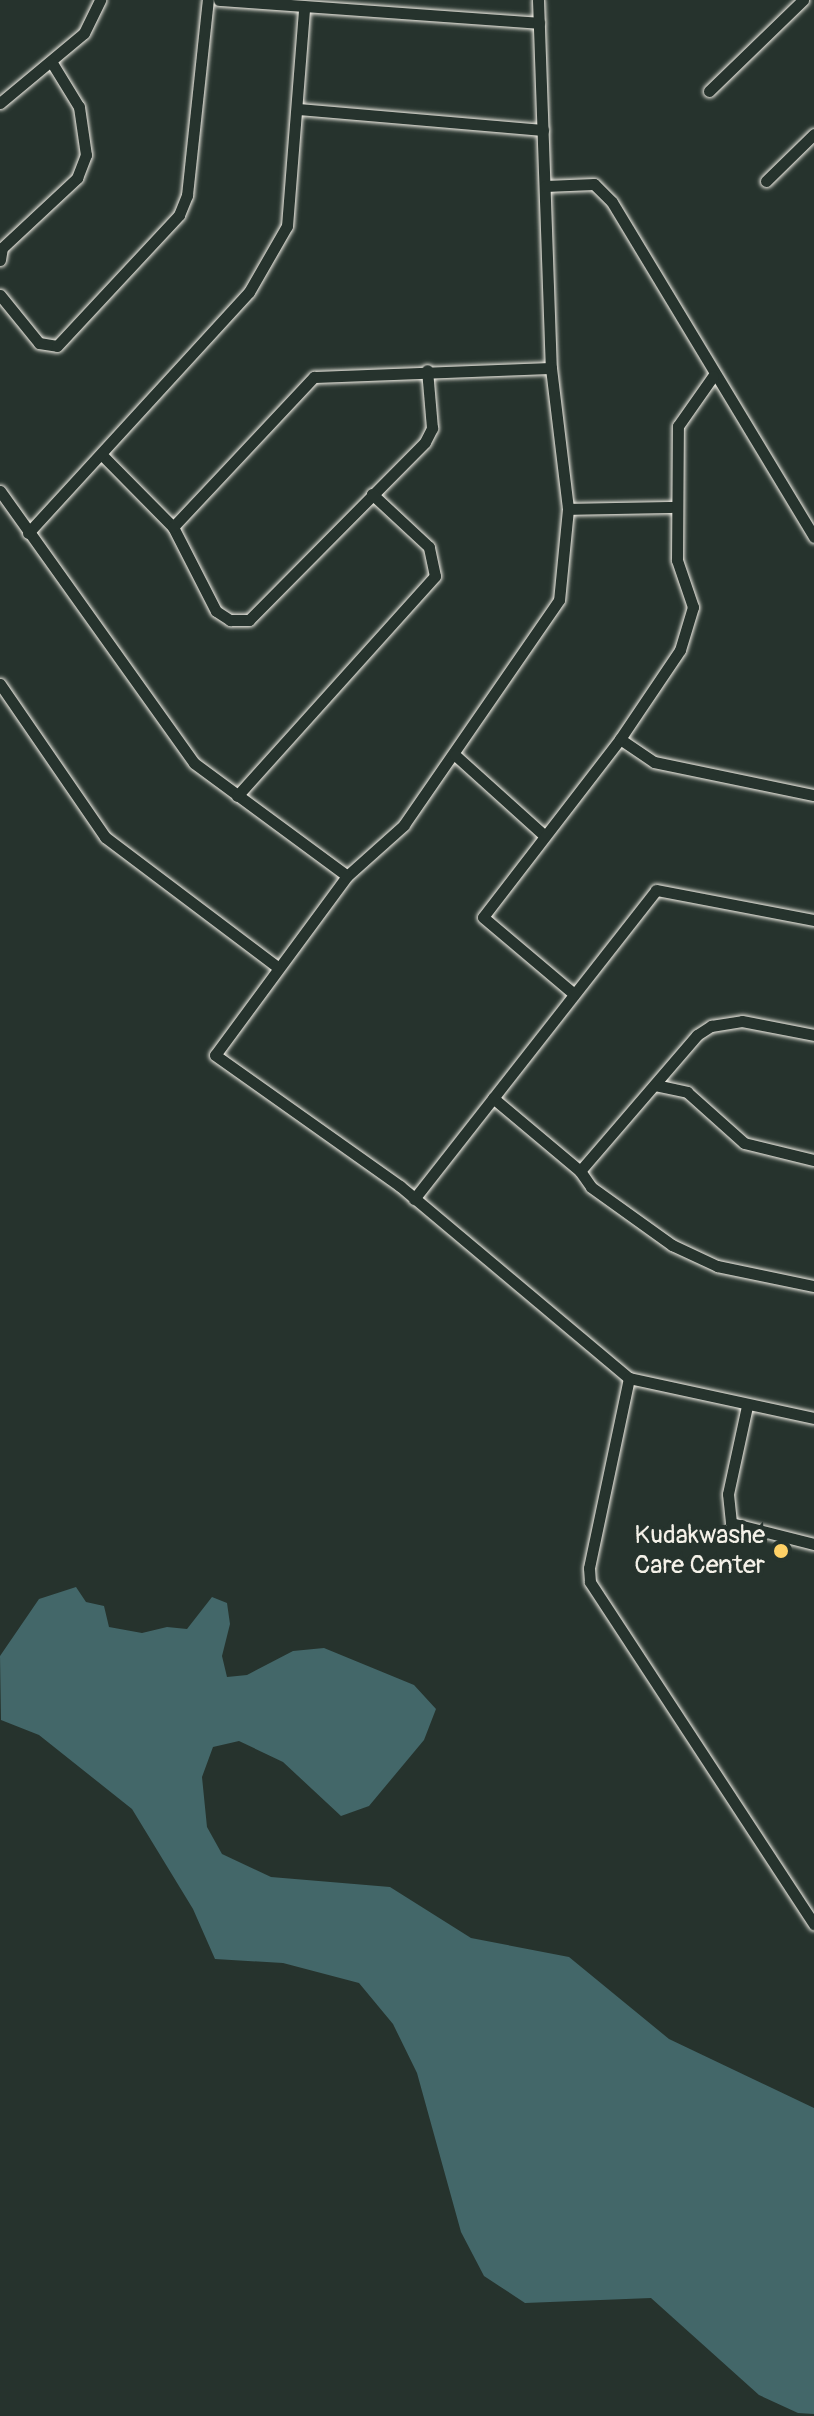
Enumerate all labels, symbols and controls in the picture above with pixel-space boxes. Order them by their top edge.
place label: Kudakwashe Care Center [634,1520,765,1582]
marker: Kudakwashe Care Center [772,1542,790,1560]

